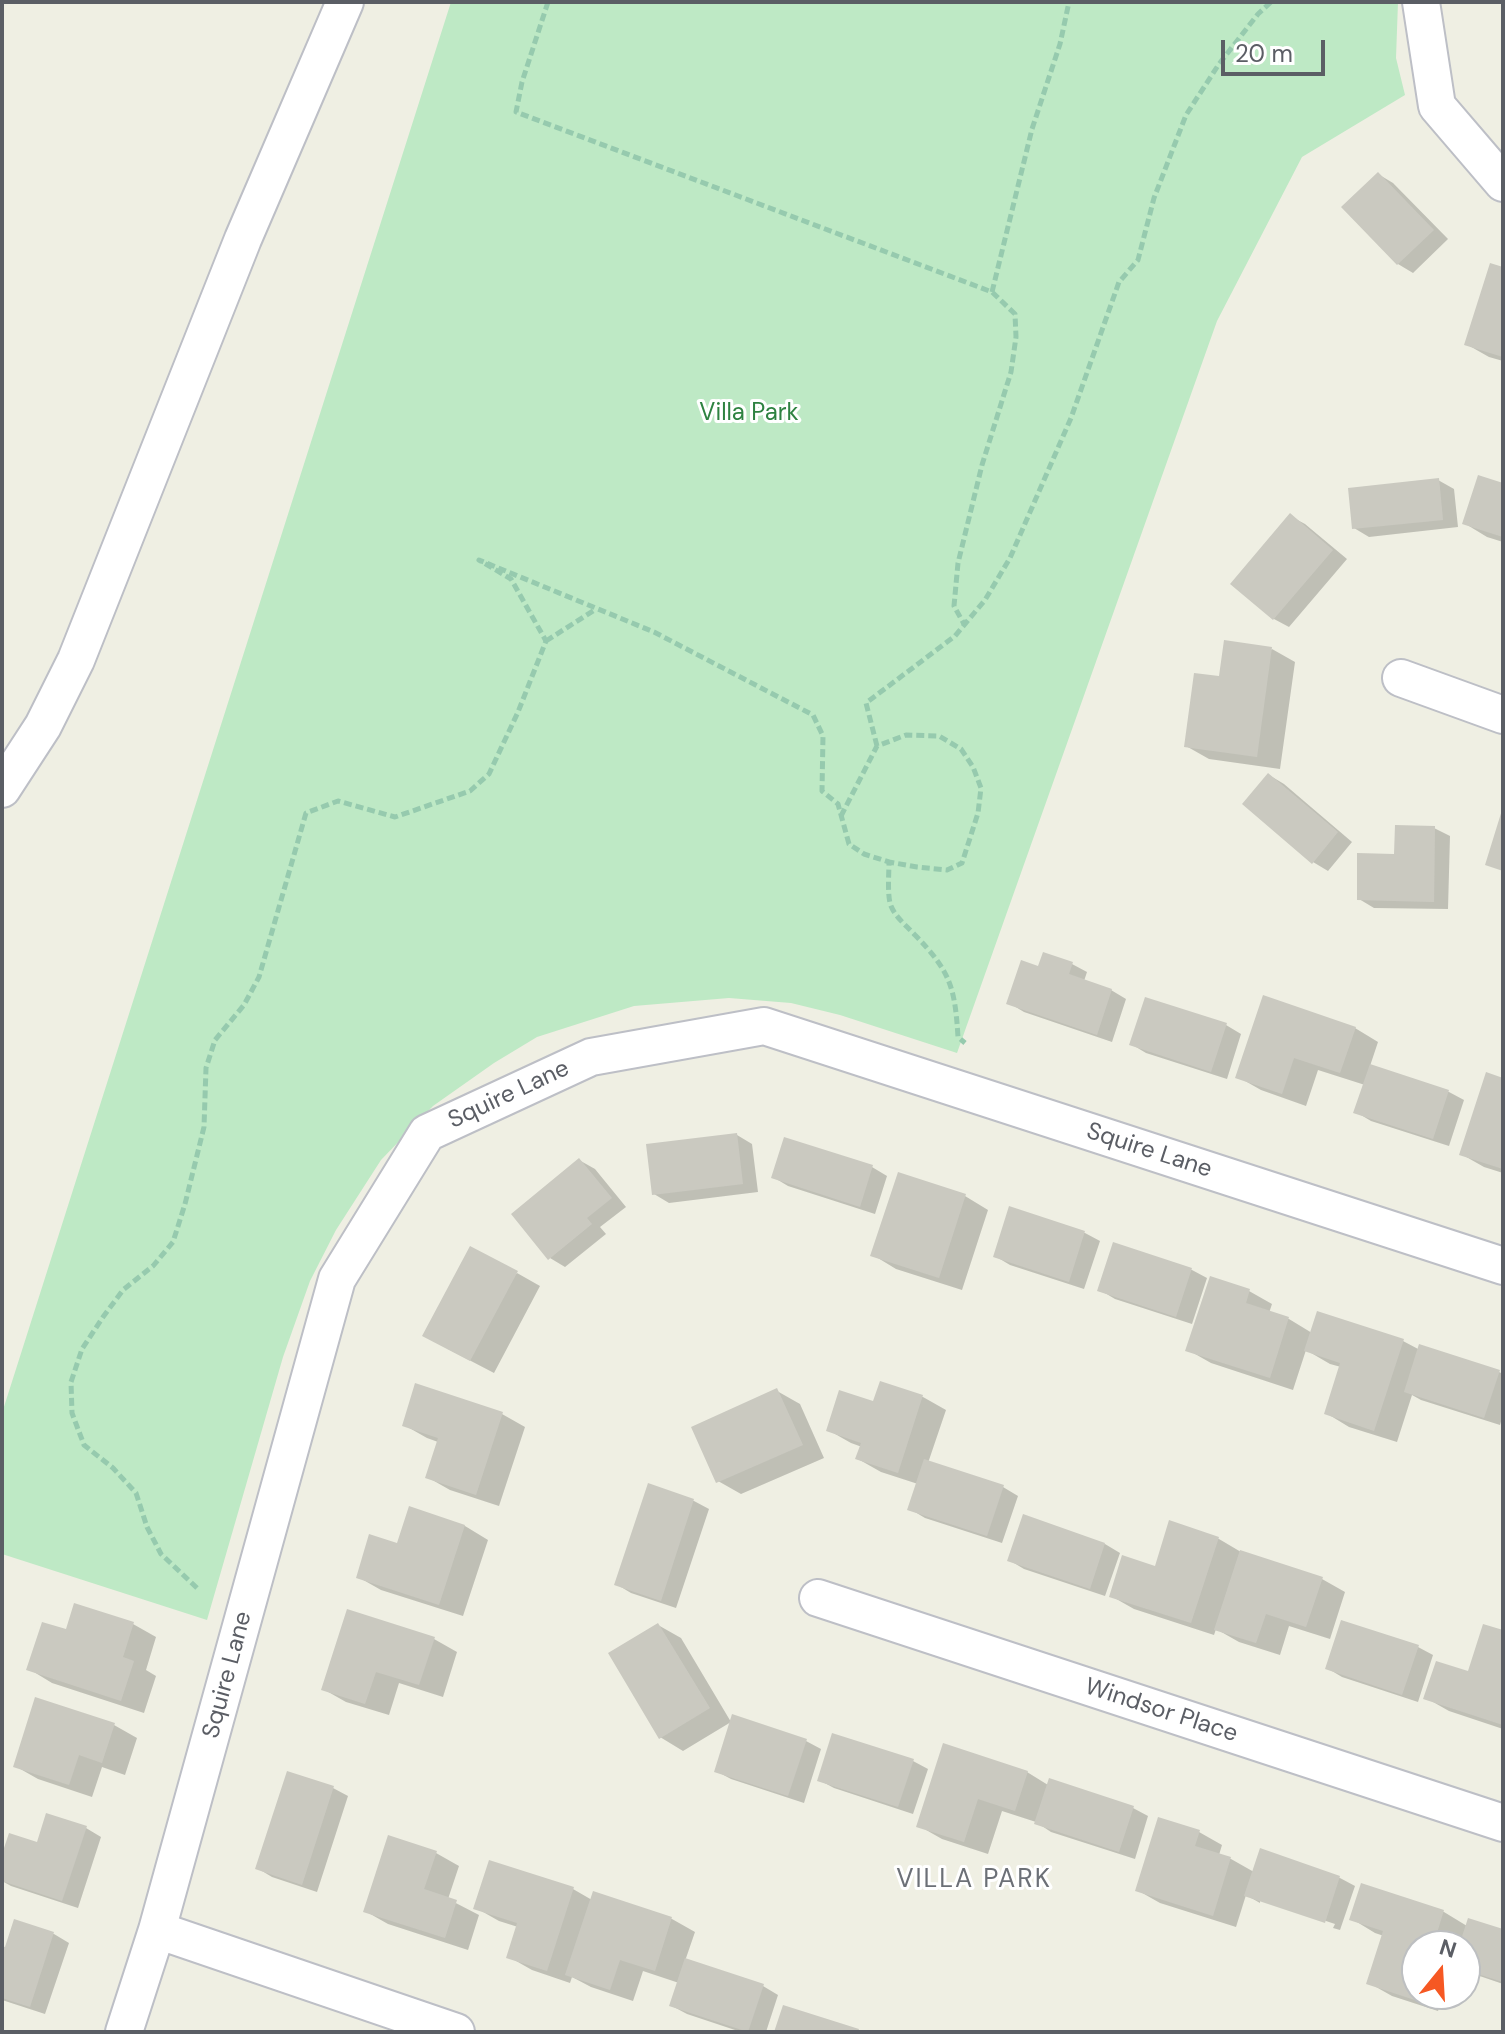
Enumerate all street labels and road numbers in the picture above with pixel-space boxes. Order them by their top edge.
street label: Squire Lane [444,1054,574,1136]
street label: Squire Lane [1083,1117,1215,1185]
street label: Squire Lane [197,1608,259,1742]
street label: Windsor Place [1081,1673,1241,1749]

